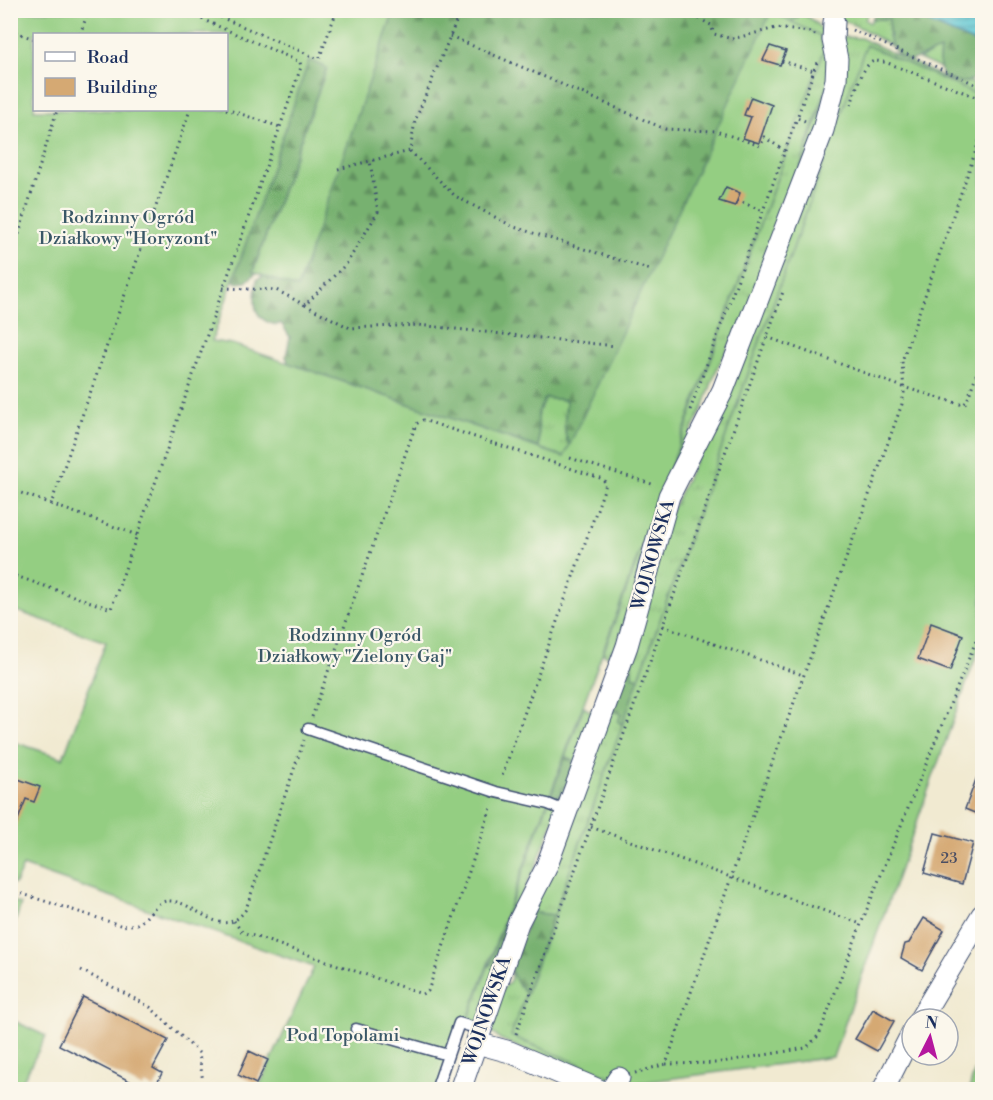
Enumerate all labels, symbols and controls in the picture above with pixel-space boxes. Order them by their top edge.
legend [33,33,228,111]
text: Road [87,46,130,69]
text: Building [86,76,158,99]
park label: Rodzinny Ogród Działkowy "Horyzont" [39,206,217,250]
street label: WOJNOWSKA [626,496,680,614]
park label: Rodzinny Ogród Działkowy "Zielony Gaj" [258,624,452,668]
house number: 23 [941,849,957,868]
street label: WOJNOWSKA [457,953,517,1070]
north arrow [900,1007,960,1067]
text: N [924,1012,939,1034]
park label: Pod Topolami [287,1024,400,1047]

